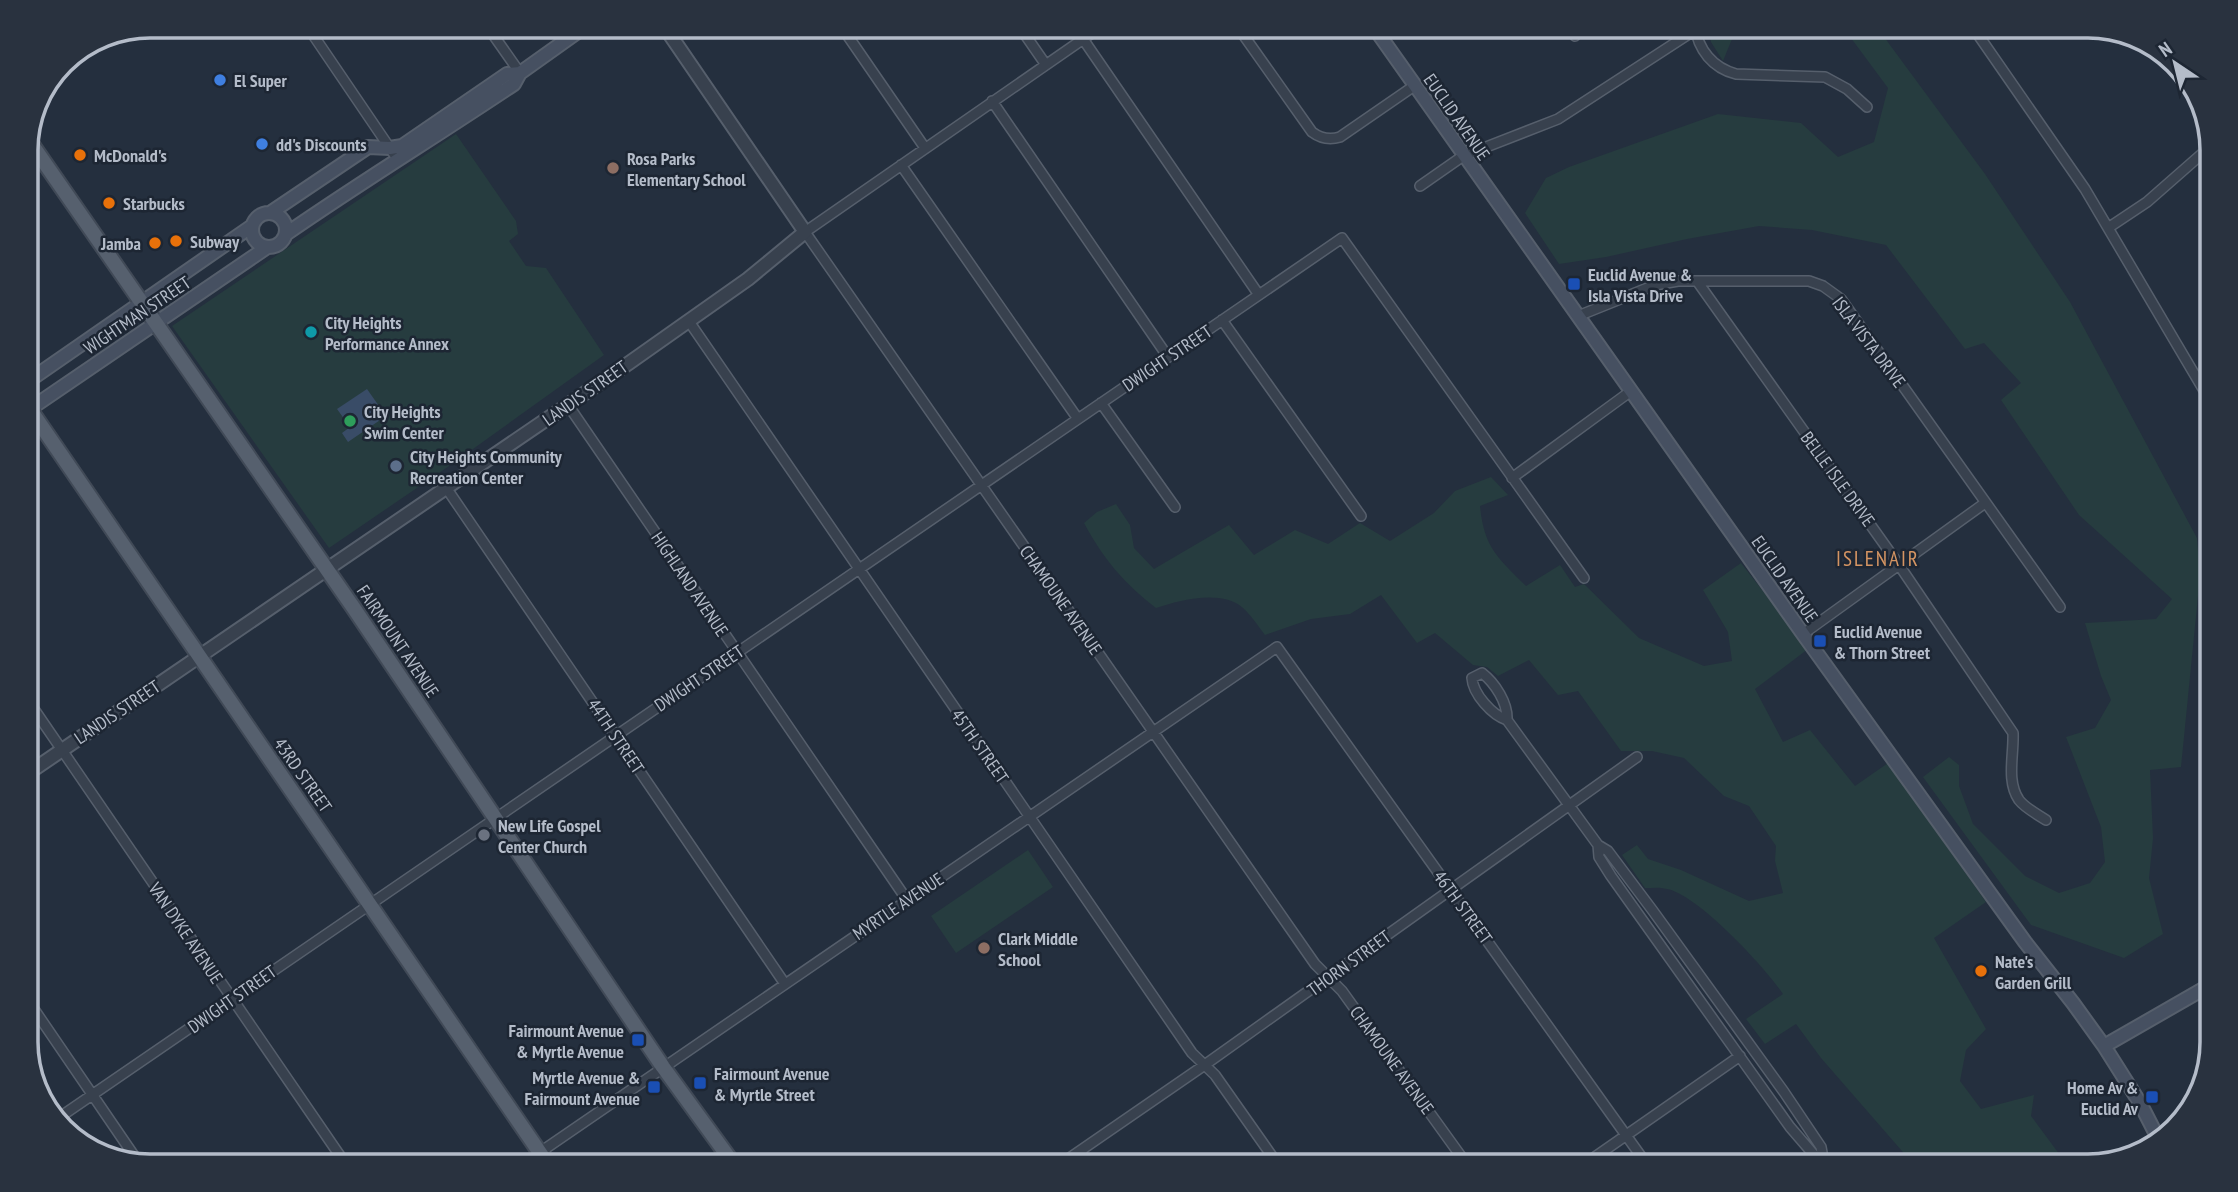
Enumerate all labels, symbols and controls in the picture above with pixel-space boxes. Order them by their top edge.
north arrow [2140,28,2210,98]
text: N [2154,36,2176,62]
place label: El Super [234,69,287,92]
street label: EUCLID AVENUE [1419,69,1495,165]
marker: El Super [212,72,228,88]
place label: dd's Discounts [276,133,367,156]
marker: dd's Discounts [254,136,270,152]
place label: McDonald's [94,144,167,167]
marker: McDonald's [72,147,88,163]
place label: Rosa Parks Elementary School [627,147,746,191]
marker: Rosa Parks Elementary School [605,160,621,176]
place label: Starbucks [123,192,185,215]
marker: Starbucks [101,195,117,211]
place label: Subway [190,230,240,253]
place label: Jamba [100,232,141,255]
marker: Subway [168,233,184,249]
marker: Jamba [147,235,163,251]
place label: Euclid Avenue & Isla Vista Drive [1588,263,1692,307]
street label: WIGHTMAN STREET [79,271,195,359]
marker: Euclid Avenue & Isla Vista Drive [1566,276,1582,292]
street label: ISLA VISTA DRIVE [1827,292,1911,392]
place label: City Heights Performance Annex [325,311,449,355]
street label: DWIGHT STREET [1118,320,1216,396]
marker: City Heights Performance Annex [303,324,319,340]
street label: LANDIS STREET [538,355,632,431]
place label: City Heights Swim Center [364,400,445,444]
marker: City Heights Swim Center [342,413,358,429]
street label: BELLE ISLE DRIVE [1796,427,1880,531]
place label: City Heights Community Recreation Center [410,445,563,489]
marker: City Heights Community Recreation Center [388,458,404,474]
street label: HIGHLAND AVENUE [646,527,734,641]
street label: EUCLID AVENUE [1747,531,1823,627]
street label: CHAMOUNE AVENUE [1015,541,1107,659]
district label: ISLENAIR [1836,545,1920,572]
street label: FAIRMOUNT AVENUE [352,580,444,702]
place label: Euclid Avenue & Thorn Street [1834,620,1931,664]
marker: Euclid Avenue & Thorn Street [1812,633,1828,649]
street label: DWIGHT STREET [650,640,748,716]
street label: LANDIS STREET [70,675,164,749]
street label: 44TH STREET [583,694,649,778]
street label: 45TH STREET [946,704,1014,788]
street label: 43RD STREET [269,733,337,817]
place label: New Life Gospel Center Church [498,814,601,858]
marker: New Life Gospel Center Church [476,827,492,843]
street label: 46TH STREET [1429,866,1497,948]
street label: MYRTLE AVENUE [848,867,948,945]
street label: VAN DYKE AVENUE [143,877,228,988]
street label: THORN STREET [1303,925,1395,1001]
place label: Clark Middle School [998,927,1078,971]
marker: Clark Middle School [976,940,992,956]
place label: Nate's Garden Grill [1995,950,2072,994]
street label: DWIGHT STREET [183,960,281,1038]
marker: Nate's Garden Grill [1973,963,1989,979]
street label: CHAMOUNE AVENUE [1345,1001,1439,1119]
place label: Fairmount Avenue & Myrtle Avenue [509,1019,624,1063]
marker: Fairmount Avenue & Myrtle Avenue [630,1032,646,1048]
place label: Fairmount Avenue & Myrtle Street [714,1062,830,1106]
place label: Myrtle Avenue & Fairmount Avenue [525,1066,640,1110]
marker: Fairmount Avenue & Myrtle Street [692,1075,708,1091]
place label: Home Av & Euclid Av [2067,1076,2139,1120]
marker: Myrtle Avenue & Fairmount Avenue [646,1079,662,1095]
marker: Home Av & Euclid Av [2144,1089,2160,1105]

